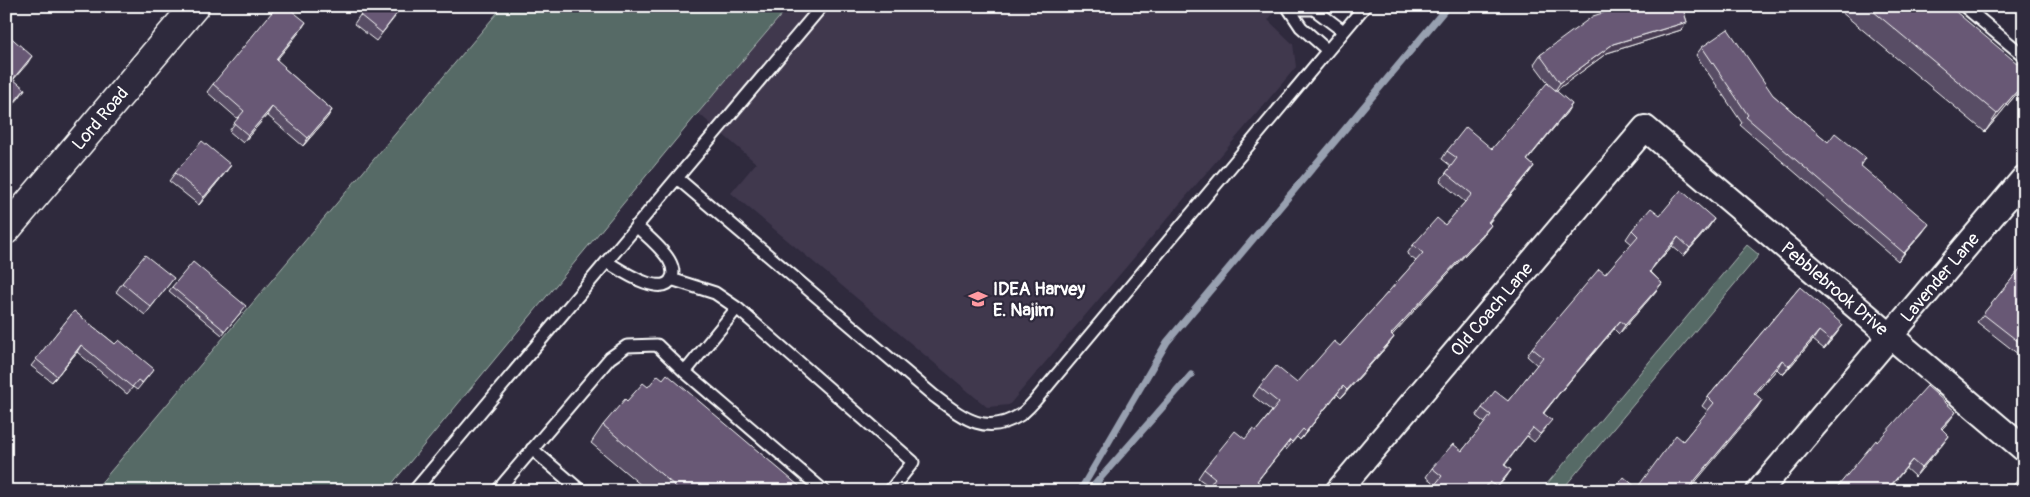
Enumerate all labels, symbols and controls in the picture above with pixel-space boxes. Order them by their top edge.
street label: Lord Road [67,82,134,155]
street label: Lavender Lane [1896,228,1985,327]
street label: Pebblebrook Drive [1776,237,1893,341]
street label: Old Coach Lane [1446,258,1538,361]
place label: IDEA Harvey E. Najim [993,278,1085,322]
school or university icon: IDEA Harvey E. Najim [967,288,989,310]

